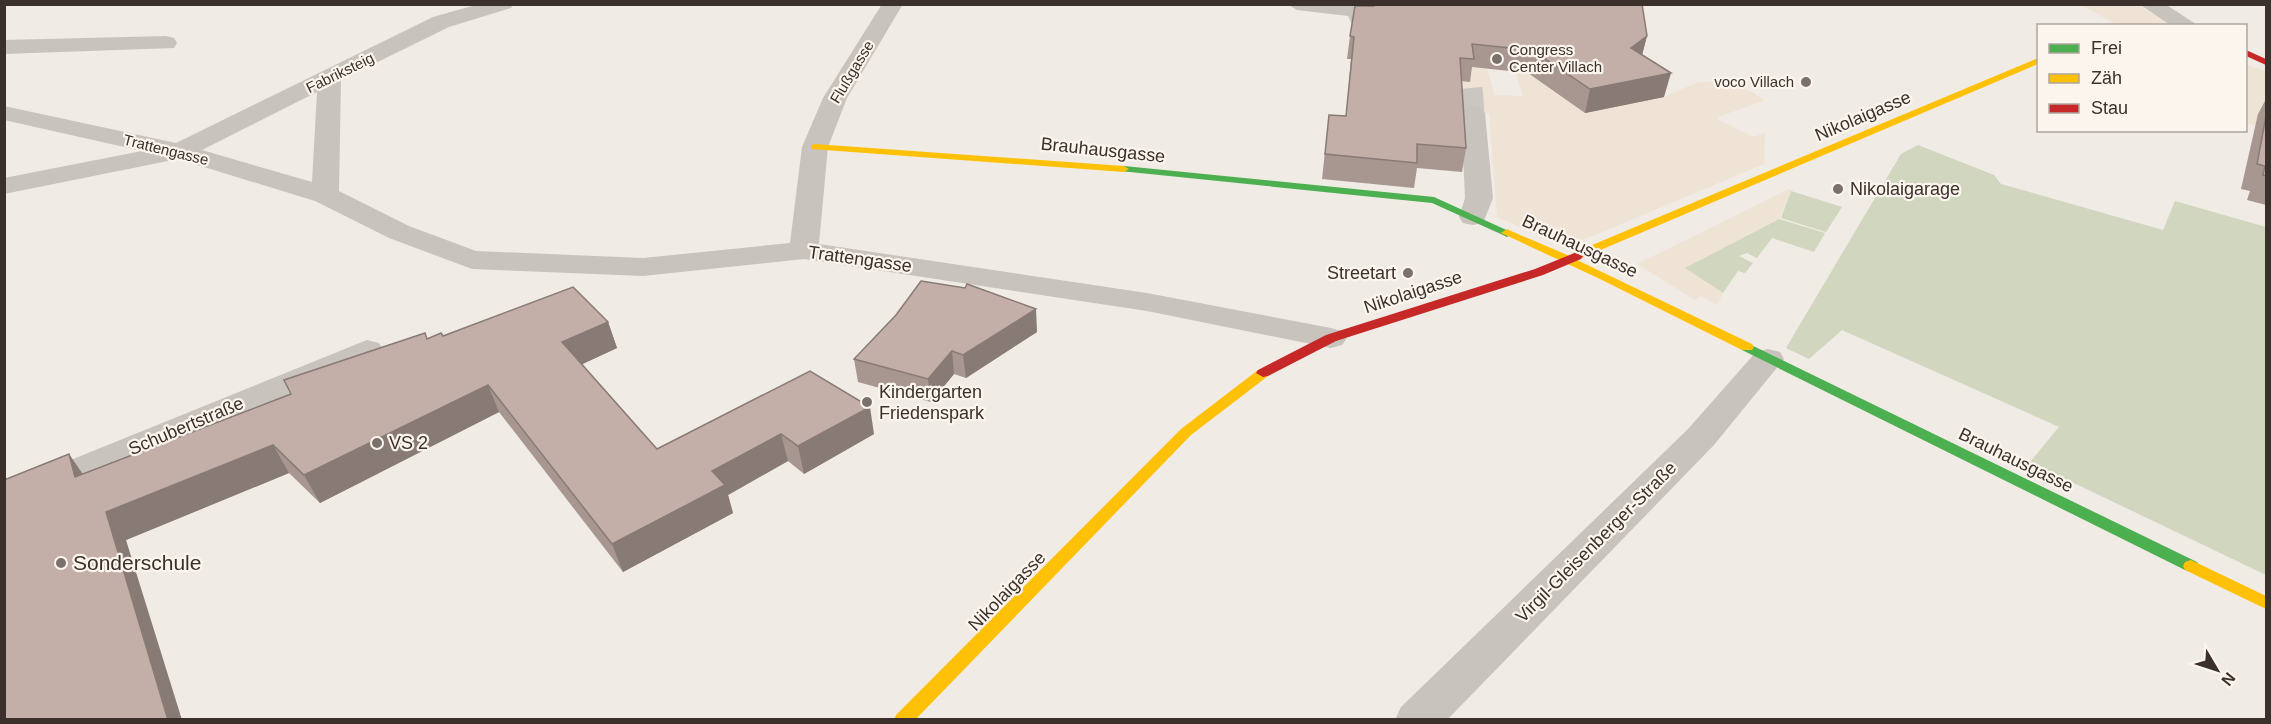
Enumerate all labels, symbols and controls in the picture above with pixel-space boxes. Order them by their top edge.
legend [2037,24,2247,132]
street label: Flußgasse [826,37,877,106]
text: Frei [2091,38,2122,58]
place label: Congress Center Villach [1509,41,1602,75]
street label: Fabriksteig [303,49,376,96]
marker: Congress Center Villach [1490,52,1504,66]
text: Zäh [2091,68,2122,88]
place label: voco Villach [1714,73,1794,90]
marker: voco Villach [1799,75,1813,89]
street label: Nikolaigasse [1812,87,1914,145]
text: Stau [2091,98,2128,118]
street label: Trattengasse [122,131,210,168]
street label: Brauhausgasse [1040,134,1166,166]
place label: Nikolaigarage [1850,179,1960,199]
marker: Nikolaigarage [1831,182,1845,196]
street label: Brauhausgasse [1519,211,1641,281]
street label: Trattengasse [807,242,913,276]
place label: Streetart [1327,263,1396,283]
marker: Streetart [1401,266,1415,280]
street label: Nikolaigasse [1361,267,1465,317]
place label: Kindergarten Friedenspark [879,382,985,423]
street label: Schubertstraße [125,393,247,459]
marker: Kindergarten Friedenspark [860,395,874,409]
street label: Brauhausgasse [1955,424,2077,496]
place label: VS 2 [389,433,428,453]
marker: VS 2 [370,436,384,450]
street label: Virgil-Gleisenberger-Straße [1512,458,1680,626]
street label: Nikolaigasse [964,547,1050,635]
place label: Sonderschule [73,551,201,574]
marker: Sonderschule [54,556,68,570]
north arrow [2187,640,2247,700]
text: N [2218,669,2239,689]

